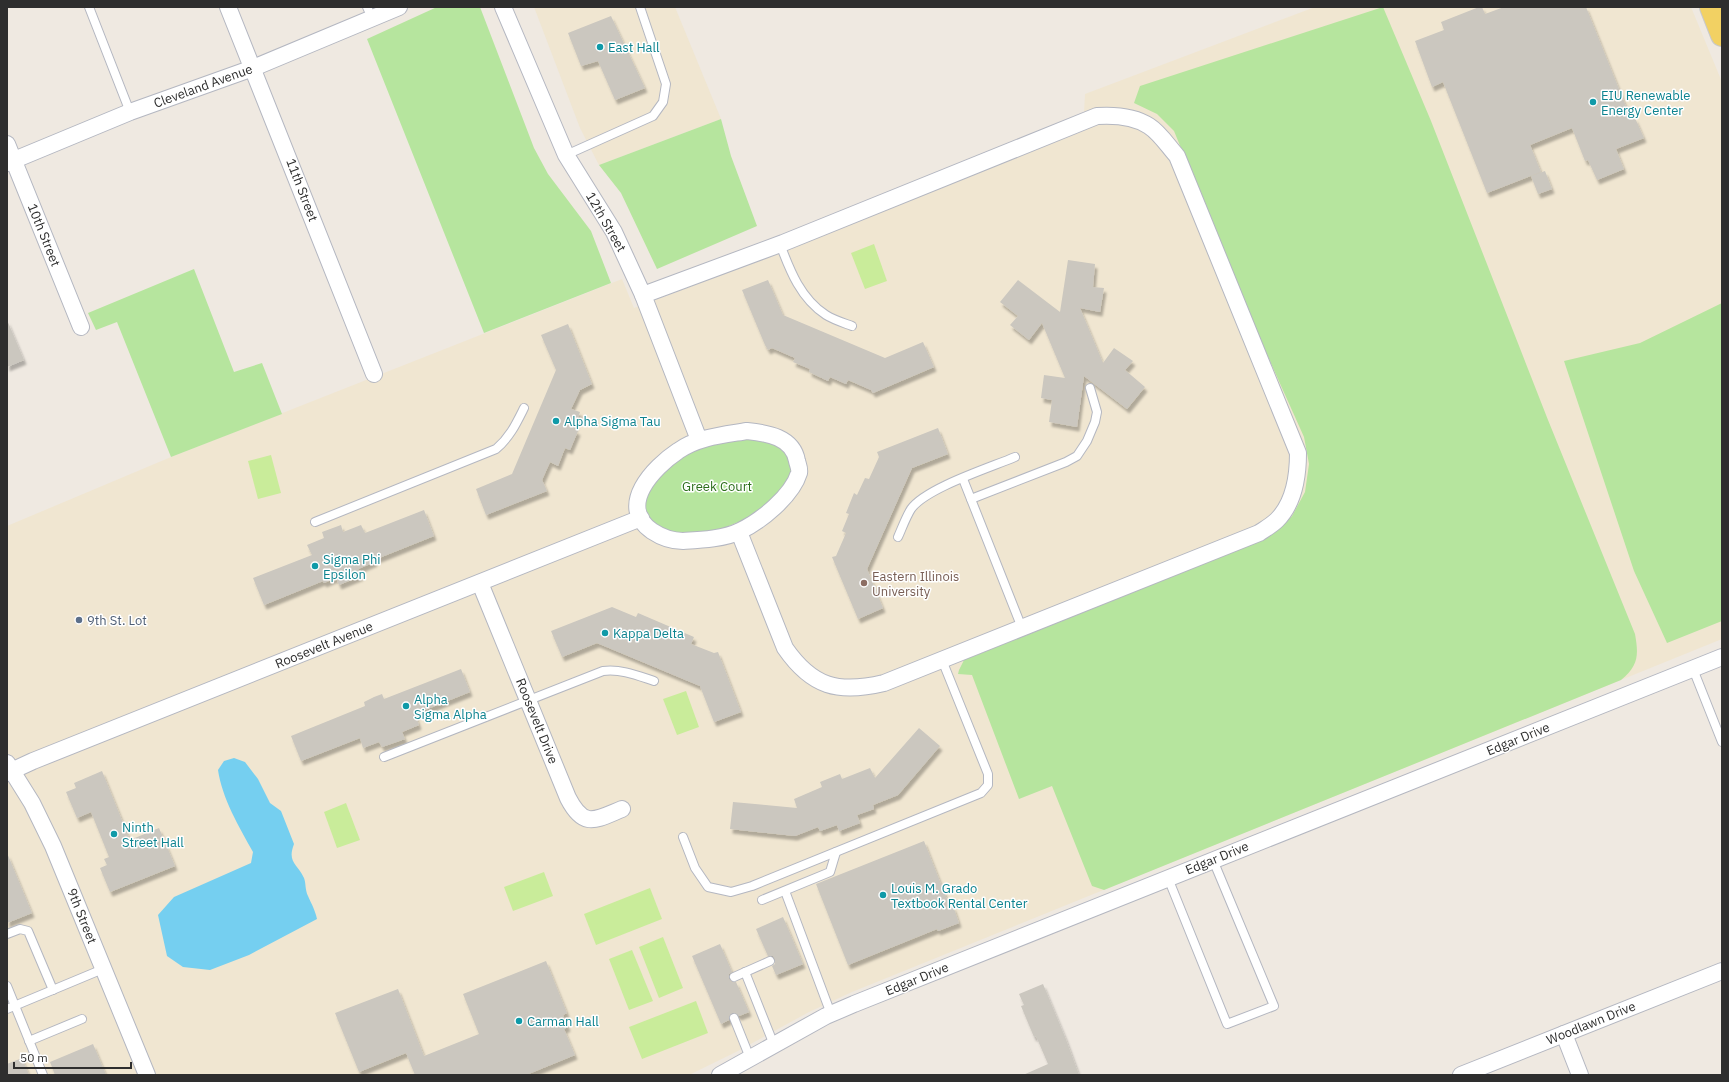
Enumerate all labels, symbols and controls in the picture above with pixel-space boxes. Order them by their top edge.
place label: East Hall [608,39,660,56]
marker: East Hall [595,42,605,52]
street label: Cleveland Avenue [151,60,255,112]
place label: EIU Renewable Energy Center [1601,87,1690,119]
marker: EIU Renewable Energy Center [1588,97,1598,107]
street label: 11th Street [282,156,322,224]
street label: 12th Street [582,189,630,255]
street label: 10th Street [24,201,64,269]
place label: Alpha Sigma Tau [564,413,661,430]
marker: Alpha Sigma Tau [551,416,561,426]
park label: Greek Court [682,478,752,495]
place label: Sigma Phi Epsilon [323,551,381,583]
marker: Sigma Phi Epsilon [310,561,320,571]
place label: Eastern Illinois University [872,568,959,600]
marker: Eastern Illinois University [859,578,869,588]
place label: 9th St. Lot [87,612,147,629]
marker: 9th St. Lot [74,615,84,625]
street label: Roosevelt Avenue [273,618,375,672]
place label: Kappa Delta [613,625,684,642]
marker: Kappa Delta [600,628,610,638]
street label: Roosevelt Drive [512,676,562,766]
place label: Alpha Sigma Alpha [414,691,487,723]
marker: Alpha Sigma Alpha [401,701,411,711]
street label: Edgar Drive [1484,719,1552,759]
place label: Ninth Street Hall [122,819,184,851]
marker: Ninth Street Hall [109,829,119,839]
street label: Edgar Drive [1183,838,1251,878]
place label: Louis M. Grado Textbook Rental Center [891,880,1028,912]
street label: 9th Street [63,886,101,946]
marker: Louis M. Grado Textbook Rental Center [878,890,888,900]
street label: Edgar Drive [883,959,951,999]
street label: Woodlawn Drive [1544,997,1638,1049]
place label: Carman Hall [527,1013,599,1030]
marker: Carman Hall [514,1016,524,1026]
scale bar [14,1044,131,1070]
text: 50 m [20,1050,48,1065]

